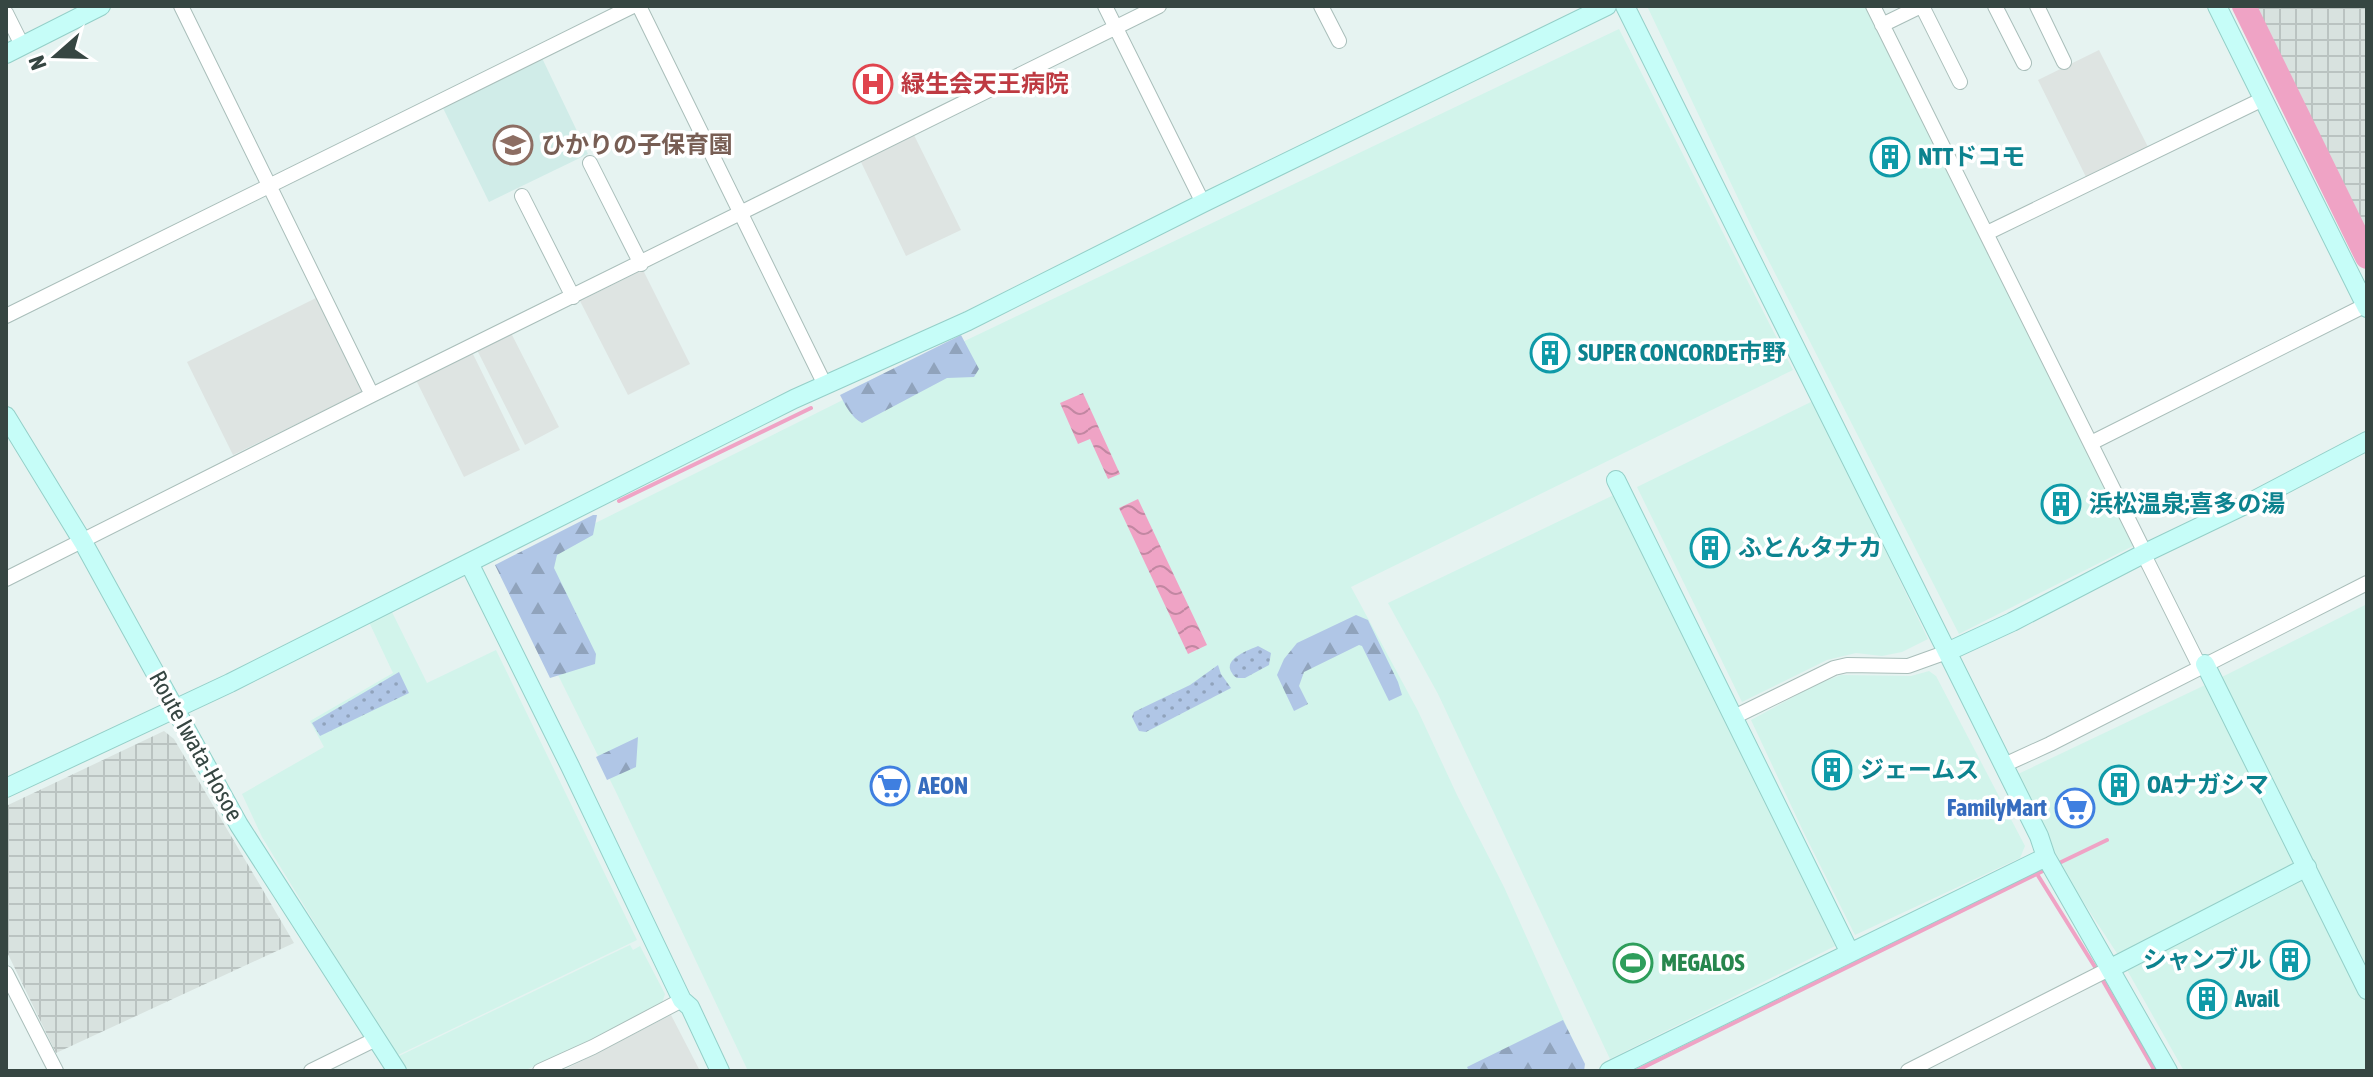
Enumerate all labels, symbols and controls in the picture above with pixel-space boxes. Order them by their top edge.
north arrow [16,16,96,96]
text: N [23,52,52,73]
hospital icon: 緑生会天王病院 [852,63,894,105]
place label: 緑生会天王病院 [901,70,1069,97]
school or university icon: ひかりの子保育園 [492,124,534,166]
place label: ひかりの子保育園 [541,131,733,158]
building icon: NTTドコモ [1869,136,1911,178]
place label: NTTドコモ [1918,143,2025,170]
building icon: SUPER CONCORDE市野 [1529,332,1571,374]
place label: SUPER CONCORDE市野 [1578,339,1786,366]
building icon: 浜松温泉;喜多の湯 [2040,483,2082,525]
place label: 浜松温泉;喜多の湯 [2089,490,2285,517]
building icon: ふとんタナカ [1689,527,1731,569]
place label: ふとんタナカ [1738,534,1882,561]
street label: Route Iwata-Hosoe [144,666,249,825]
building icon: ジェームス [1811,749,1853,791]
place label: ジェームス [1860,756,1979,783]
building icon: OAナガシマ [2098,764,2140,806]
supermarket icon: AEON [869,765,911,807]
place label: OAナガシマ [2147,771,2269,798]
place label: AEON [917,772,968,799]
supermarket icon: FamilyMart [2054,787,2096,829]
place label: FamilyMart [1947,794,2047,821]
building icon: シャンブル [2269,939,2311,981]
sports icon: MEGALOS [1612,942,1654,984]
place label: シャンブル [2143,946,2262,973]
place label: MEGALOS [1661,949,1745,976]
building icon: Avail [2186,978,2228,1020]
place label: Avail [2234,985,2280,1012]

